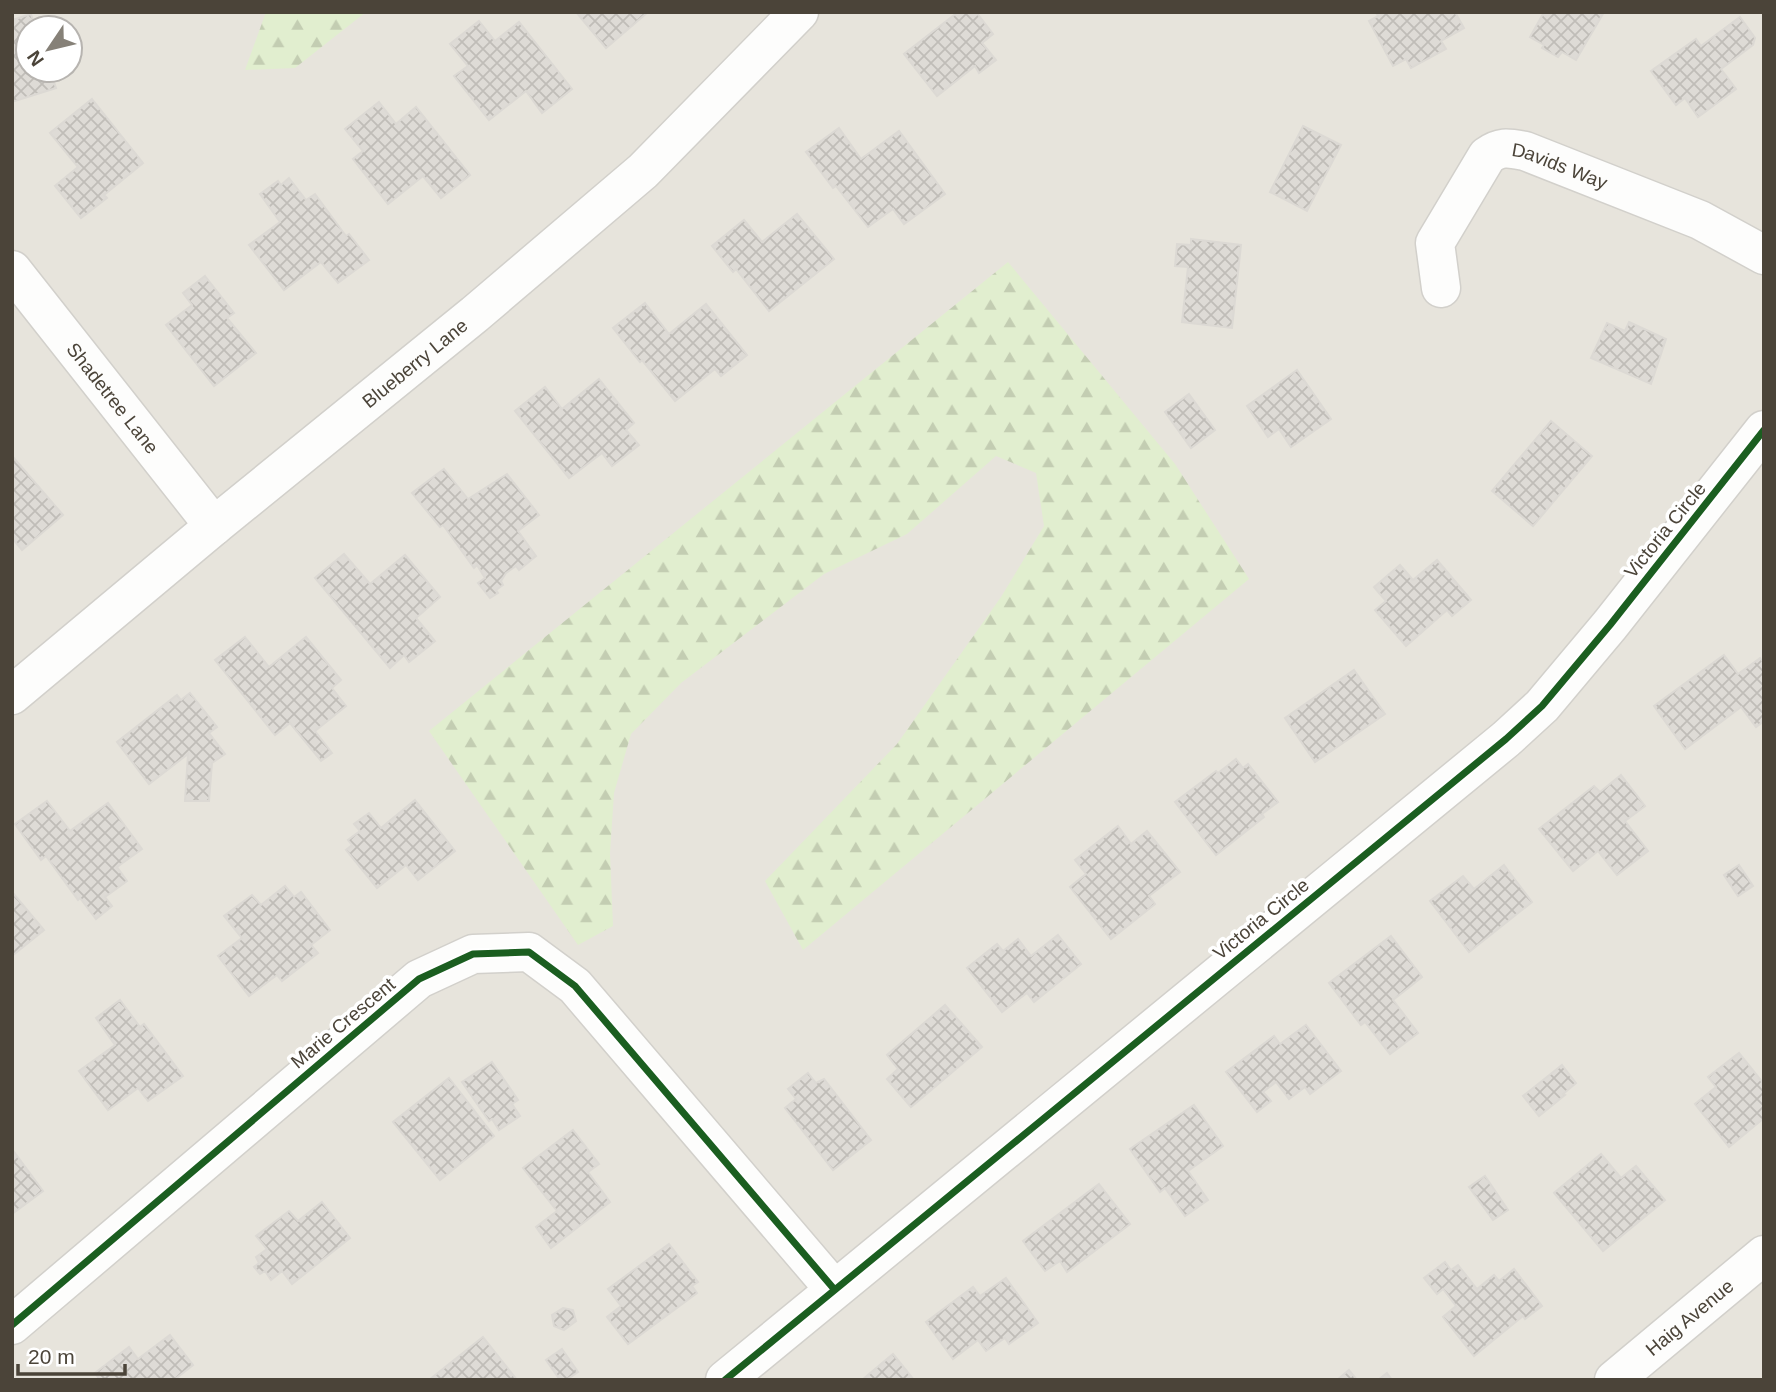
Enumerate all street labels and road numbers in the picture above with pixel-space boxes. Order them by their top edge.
street label: Davids Way [1510,138,1611,193]
street label: Blueberry Lane [358,314,471,412]
street label: Shadetree Lane [63,338,163,458]
street label: Victoria Circle [1620,478,1710,582]
street label: Victoria Circle [1209,874,1313,964]
street label: Marie Crescent [287,973,400,1072]
street label: Haig Avenue [1641,1275,1737,1360]

